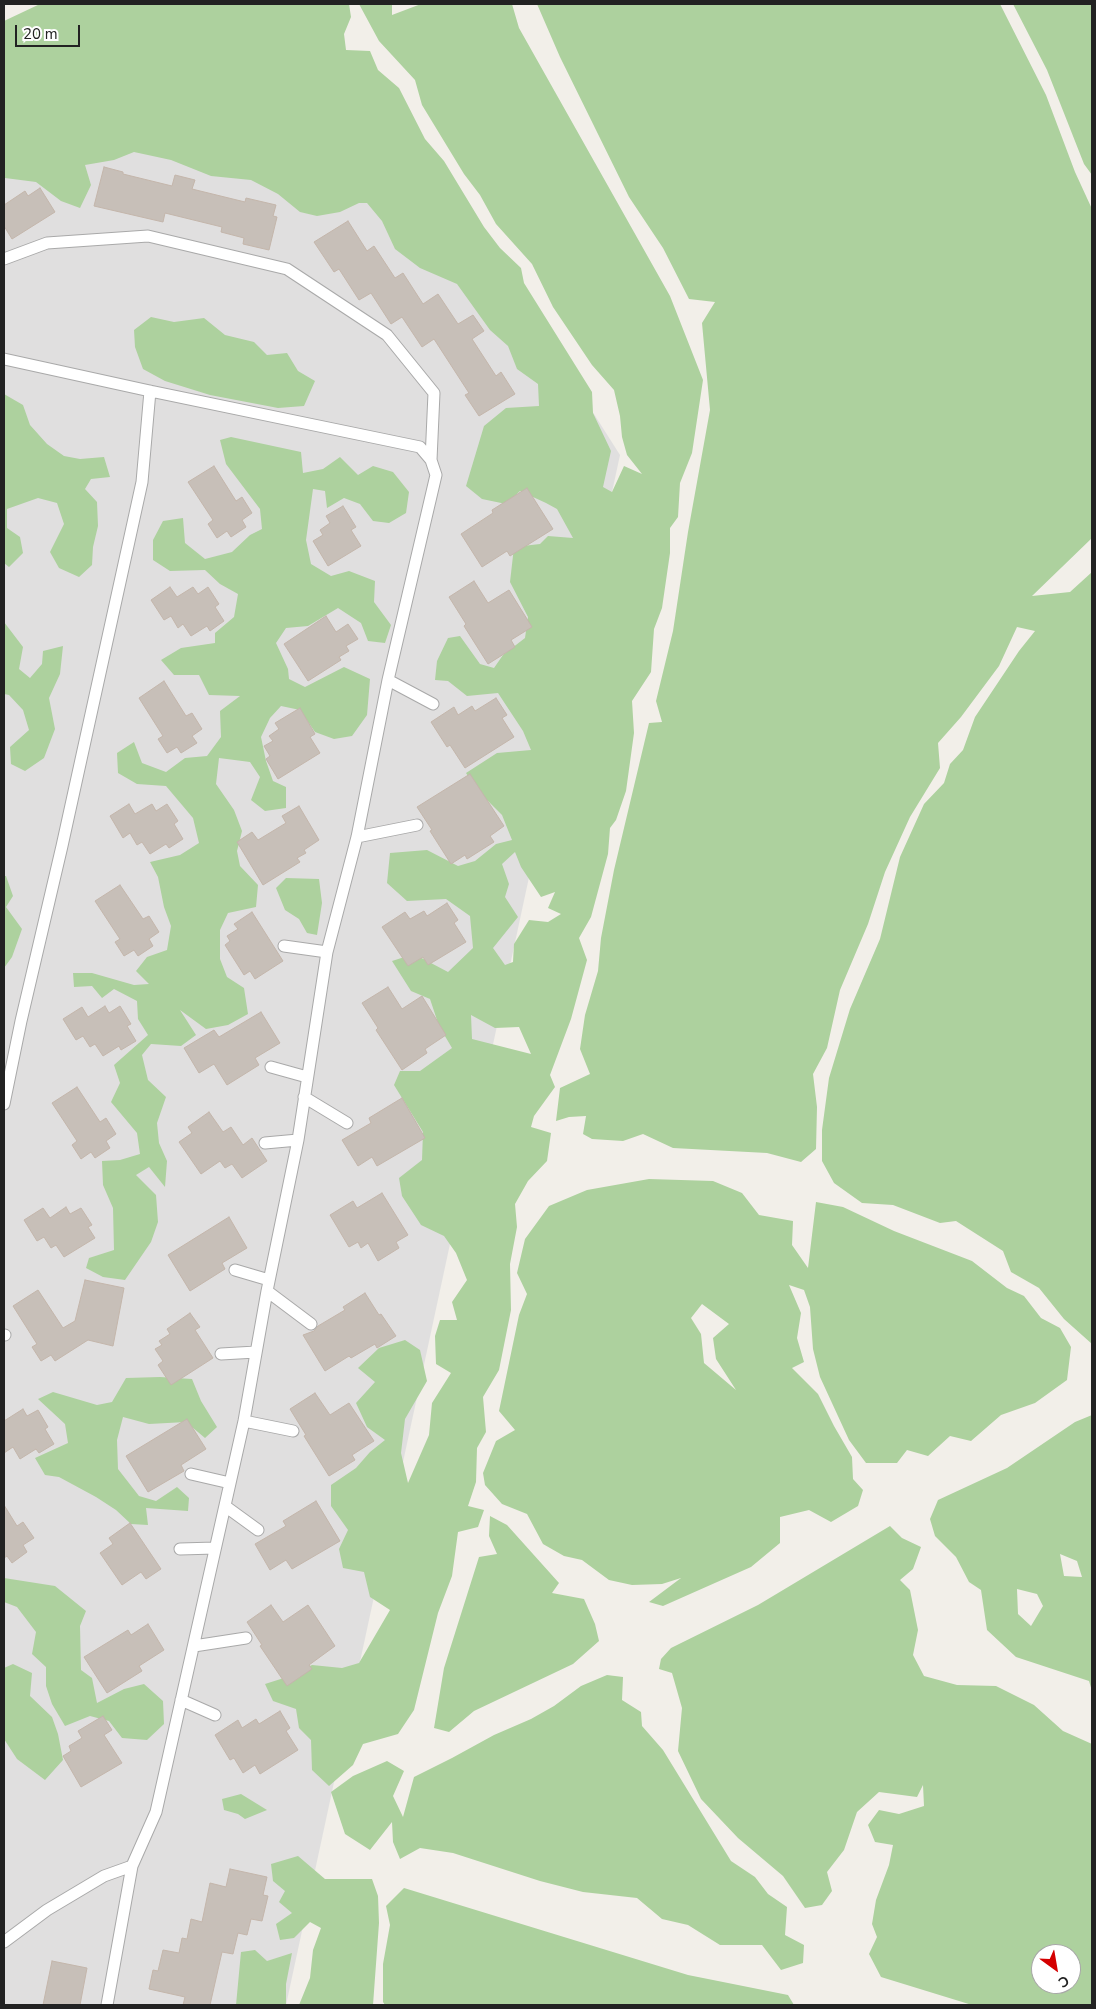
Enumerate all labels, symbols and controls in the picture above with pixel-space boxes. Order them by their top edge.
scale bar [18,15,82,47]
text: 20 m [23,24,58,44]
north arrow [1031,1944,1081,1994]
text: С [1055,1971,1073,1992]

